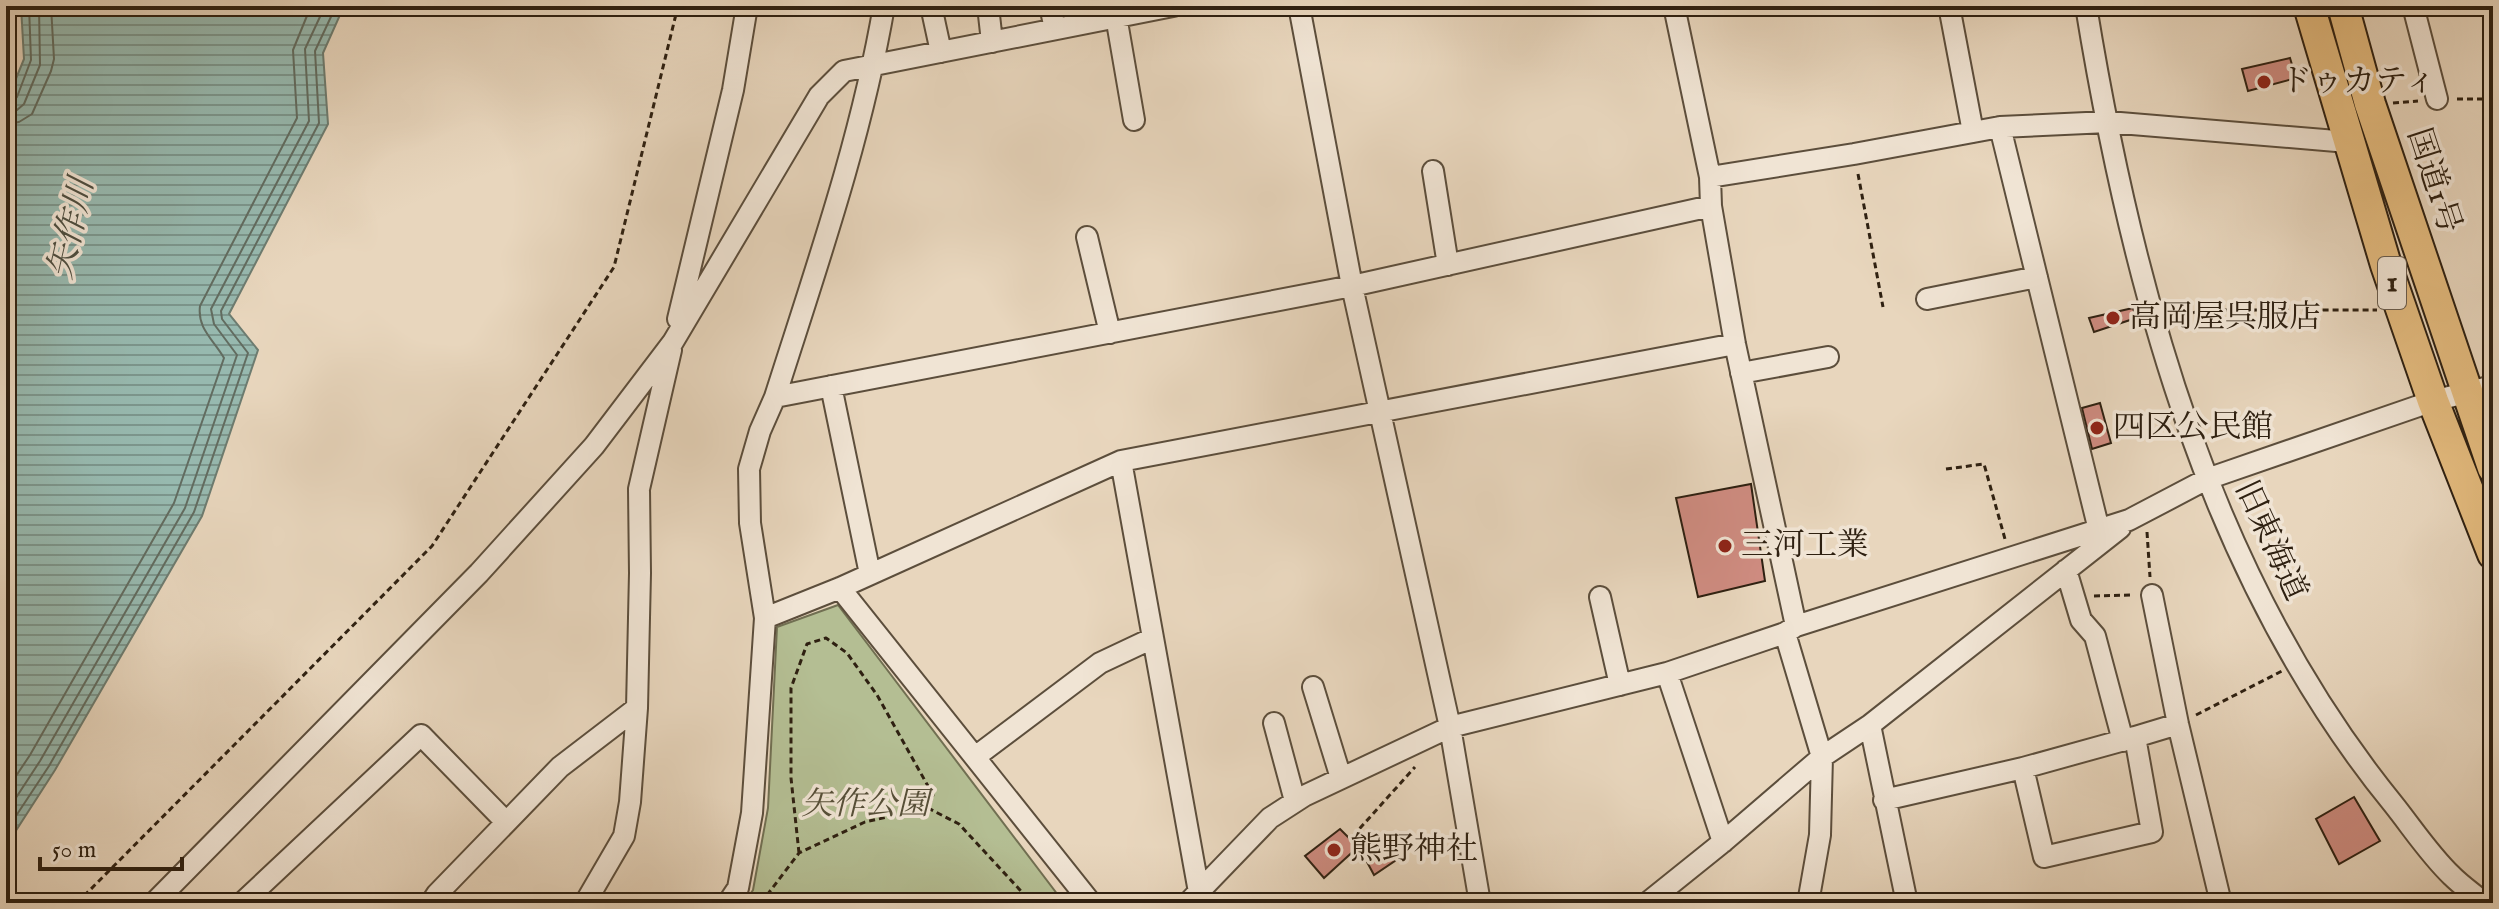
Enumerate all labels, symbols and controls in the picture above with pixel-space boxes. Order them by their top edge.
place label: ドゥカティ [2280,62,2437,103]
marker: ドゥカティ [2255,73,2273,91]
street label: 国道1号 [2397,123,2469,239]
water label: 矢作川 [40,171,105,284]
road number: 1 [2378,257,2406,309]
place label: 高岡屋呉服店 [2129,298,2321,339]
marker: 高岡屋呉服店 [2104,309,2122,327]
place label: 四区公民館 [2113,408,2273,449]
marker: 四区公民館 [2088,419,2106,437]
street label: 旧東海道 [2224,474,2316,608]
place label: 三河工業 [1741,526,1869,567]
marker: 三河工業 [1716,537,1734,555]
park label: 矢作公園 [801,785,934,826]
scale bar [40,821,182,871]
place label: 熊野神社 [1350,830,1478,871]
text: 50 m [52,835,96,866]
marker: 熊野神社 [1325,841,1343,859]

